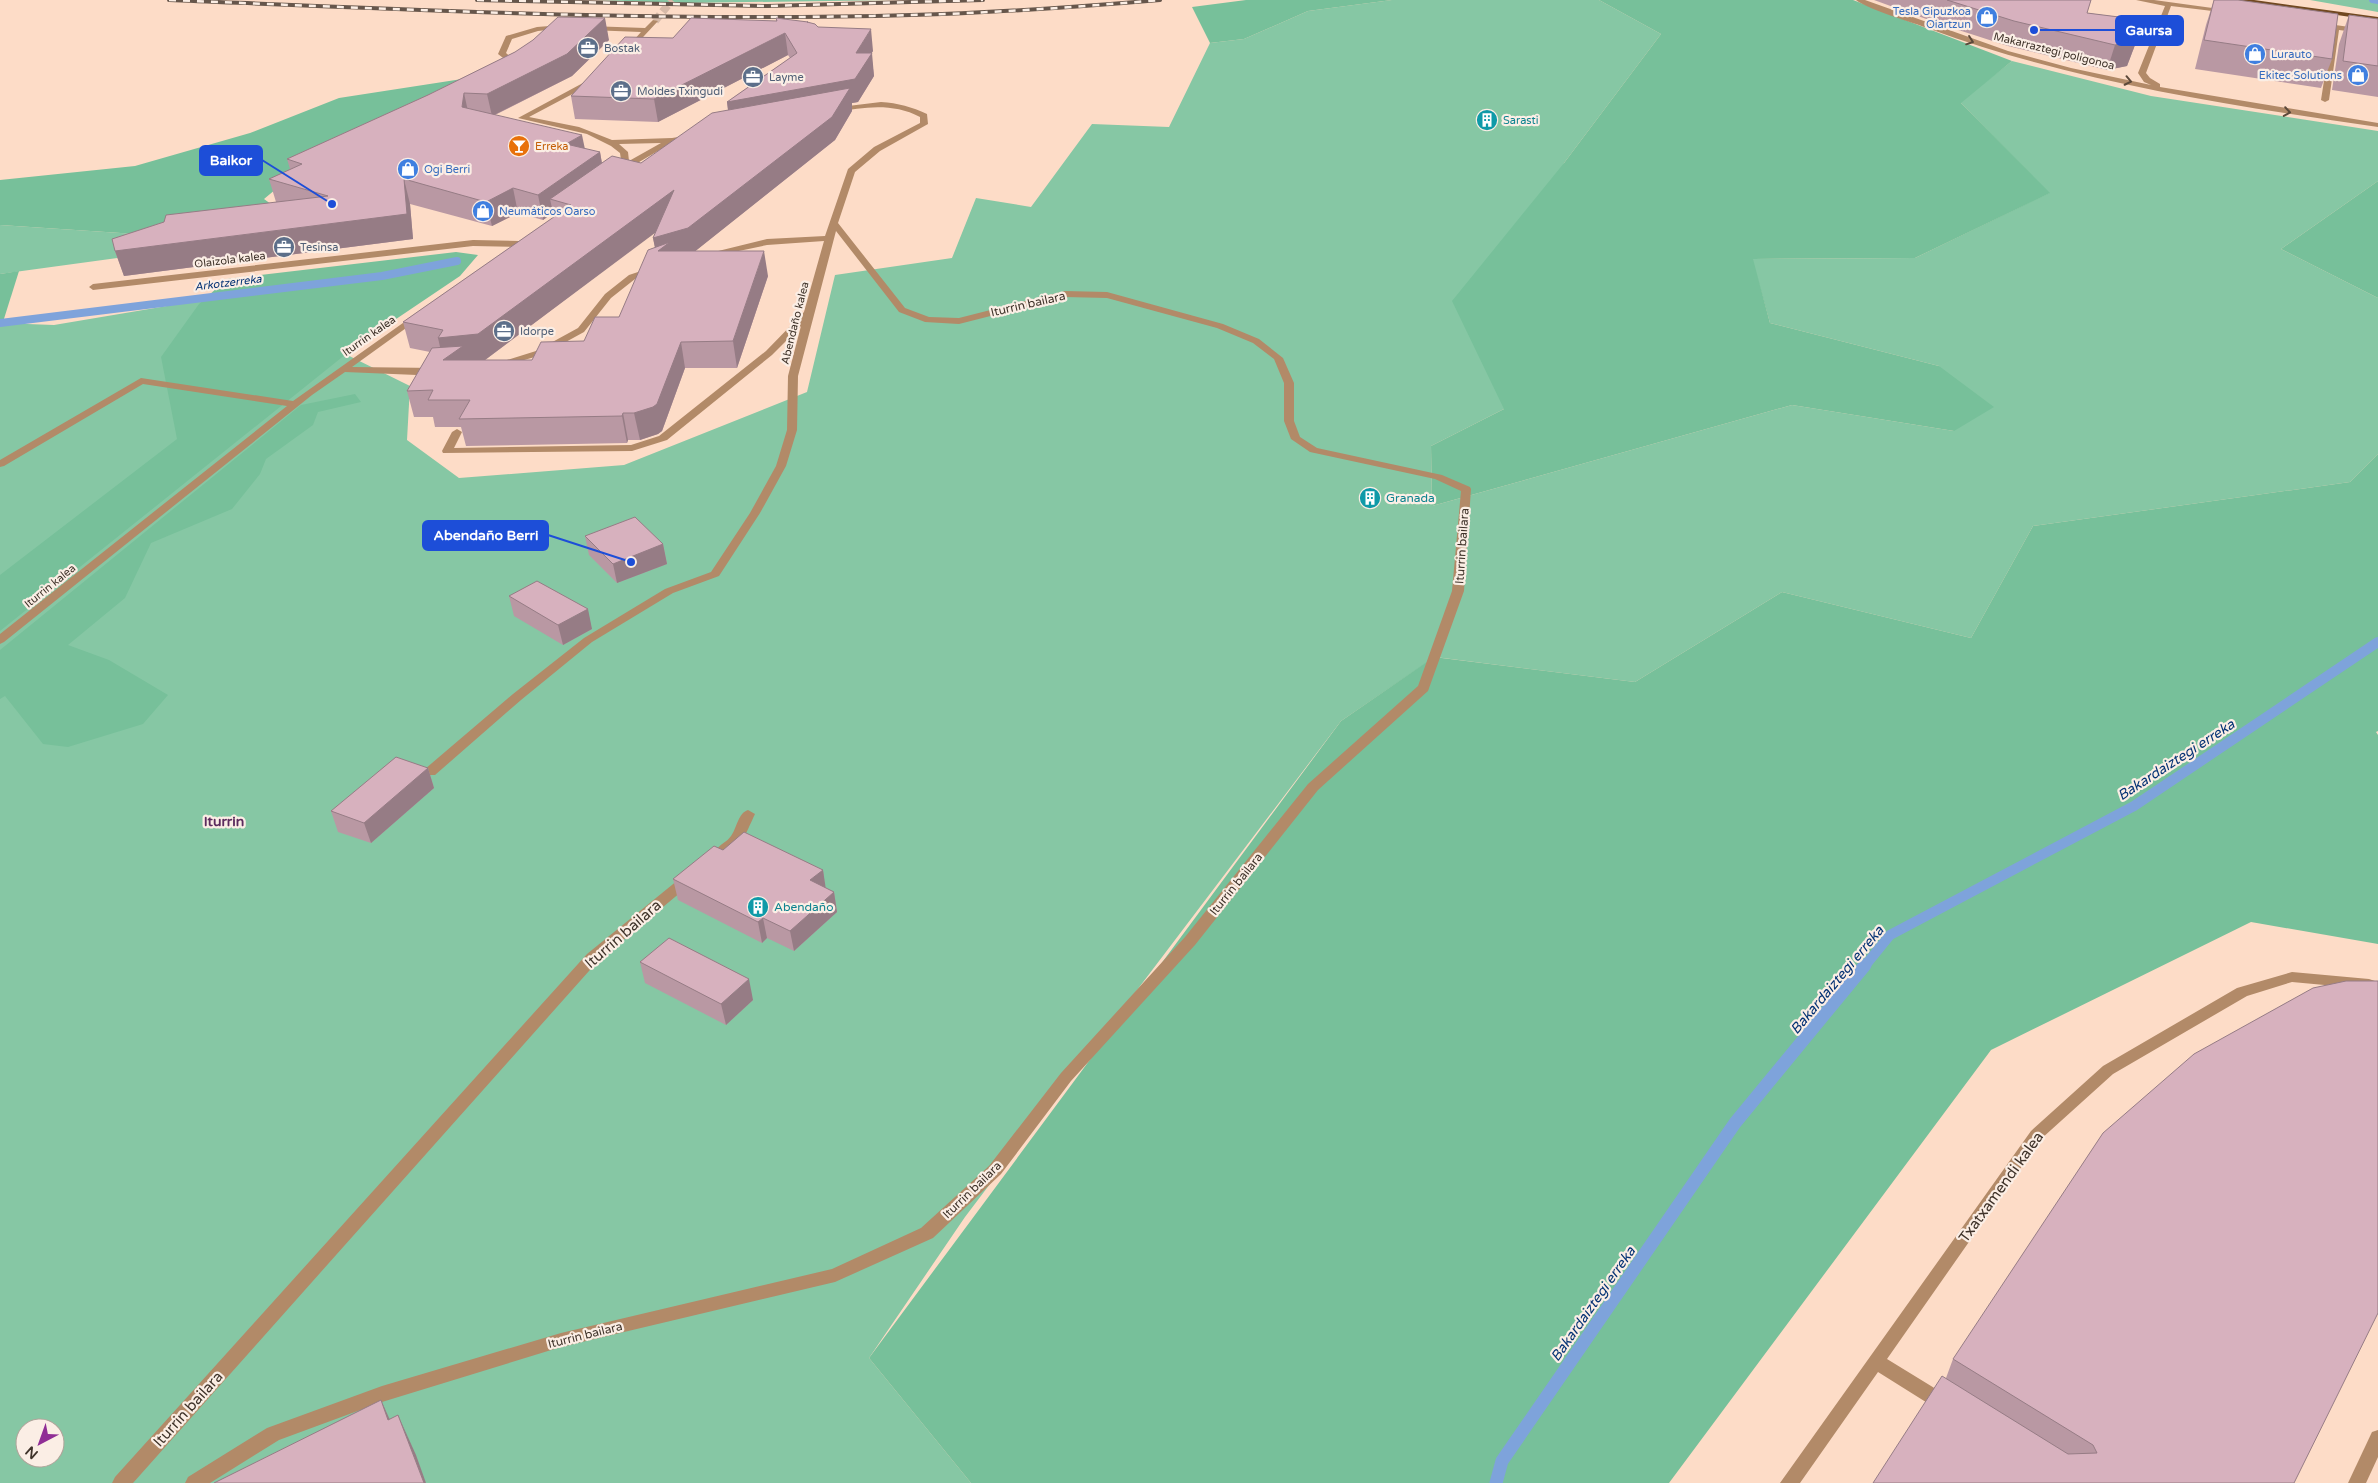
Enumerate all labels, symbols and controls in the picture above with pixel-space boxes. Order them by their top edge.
place label: Tesla Gipuzkoa Oiartzun [1893,5,1971,31]
shop icon: Tesla Gipuzkoa Oiartzun [1975,5,1999,29]
callout: Gaursa [2116,16,2183,45]
text: Gaursa [2126,22,2173,39]
street label: Makarraztegi poligonoa [1992,30,2116,72]
one-way arrow [1966,35,1974,45]
office icon: Bostak [576,36,600,60]
place label: Bostak [604,42,640,55]
shop icon: Lurauto [2243,42,2267,66]
place label: Lurauto [2271,48,2312,61]
shop icon: Ekitec Solutions [2346,63,2370,87]
office icon: Layme [741,65,765,89]
place label: Ekitec Solutions [2259,69,2342,82]
place label: Layme [769,71,804,84]
one-way arrow [2123,75,2132,86]
office icon: Moldes Txingudi [609,79,633,103]
place label: Moldes Txingudi [637,85,723,98]
one-way arrow [2283,106,2292,116]
building icon: Sarasti [1475,108,1499,132]
place label: Sarasti [1503,114,1539,127]
bar icon: Erreka [507,134,531,158]
place label: Erreka [535,140,569,153]
callout: Baikor [200,146,262,175]
text: Baikor [210,152,253,169]
shop icon: Ogi Berri [396,157,420,181]
place label: Ogi Berri [424,163,470,176]
shop icon: Neumáticos Oarso [471,199,495,223]
place label: Neumáticos Oarso [499,205,596,218]
office icon: Tesinsa [272,235,296,259]
place label: Tesinsa [300,241,338,254]
street label: Olaizola kalea [194,249,266,271]
water label: Arkotzerreka [194,272,263,294]
street label: Abendaño kalea [778,280,812,366]
street label: Iturrin bailara [989,289,1067,319]
street label: Iturrin kalea [340,313,398,359]
office icon: Idorpe [492,319,516,343]
place label: Idorpe [520,325,554,338]
building icon: Granada [1358,486,1382,510]
place label: Granada [1386,491,1435,505]
street label: Iturrin bailara [1452,508,1472,584]
callout: Abendaño Berri [423,521,548,550]
text: Abendaño Berri [434,527,538,544]
street label: Iturrin kalea [22,561,78,611]
water label: Bakardaiztegi erreka [2114,715,2239,804]
district label: Iturrin [204,813,244,830]
street label: Iturrin bailara [1207,850,1265,918]
building icon: Abendaño [746,895,770,919]
street label: Iturrin bailara [581,896,665,972]
place label: Abendaño [774,900,833,914]
water label: Bakardaiztegi erreka [1787,922,1888,1038]
street label: Txatxamendi kalea [1955,1128,2047,1246]
street label: Iturrin bailara [940,1159,1004,1221]
water label: Bakardaiztegi erreka [1547,1242,1640,1365]
street label: Iturrin bailara [546,1319,624,1351]
street label: Iturrin bailara [149,1368,227,1450]
north arrow [15,1418,65,1468]
text: N [22,1442,42,1463]

